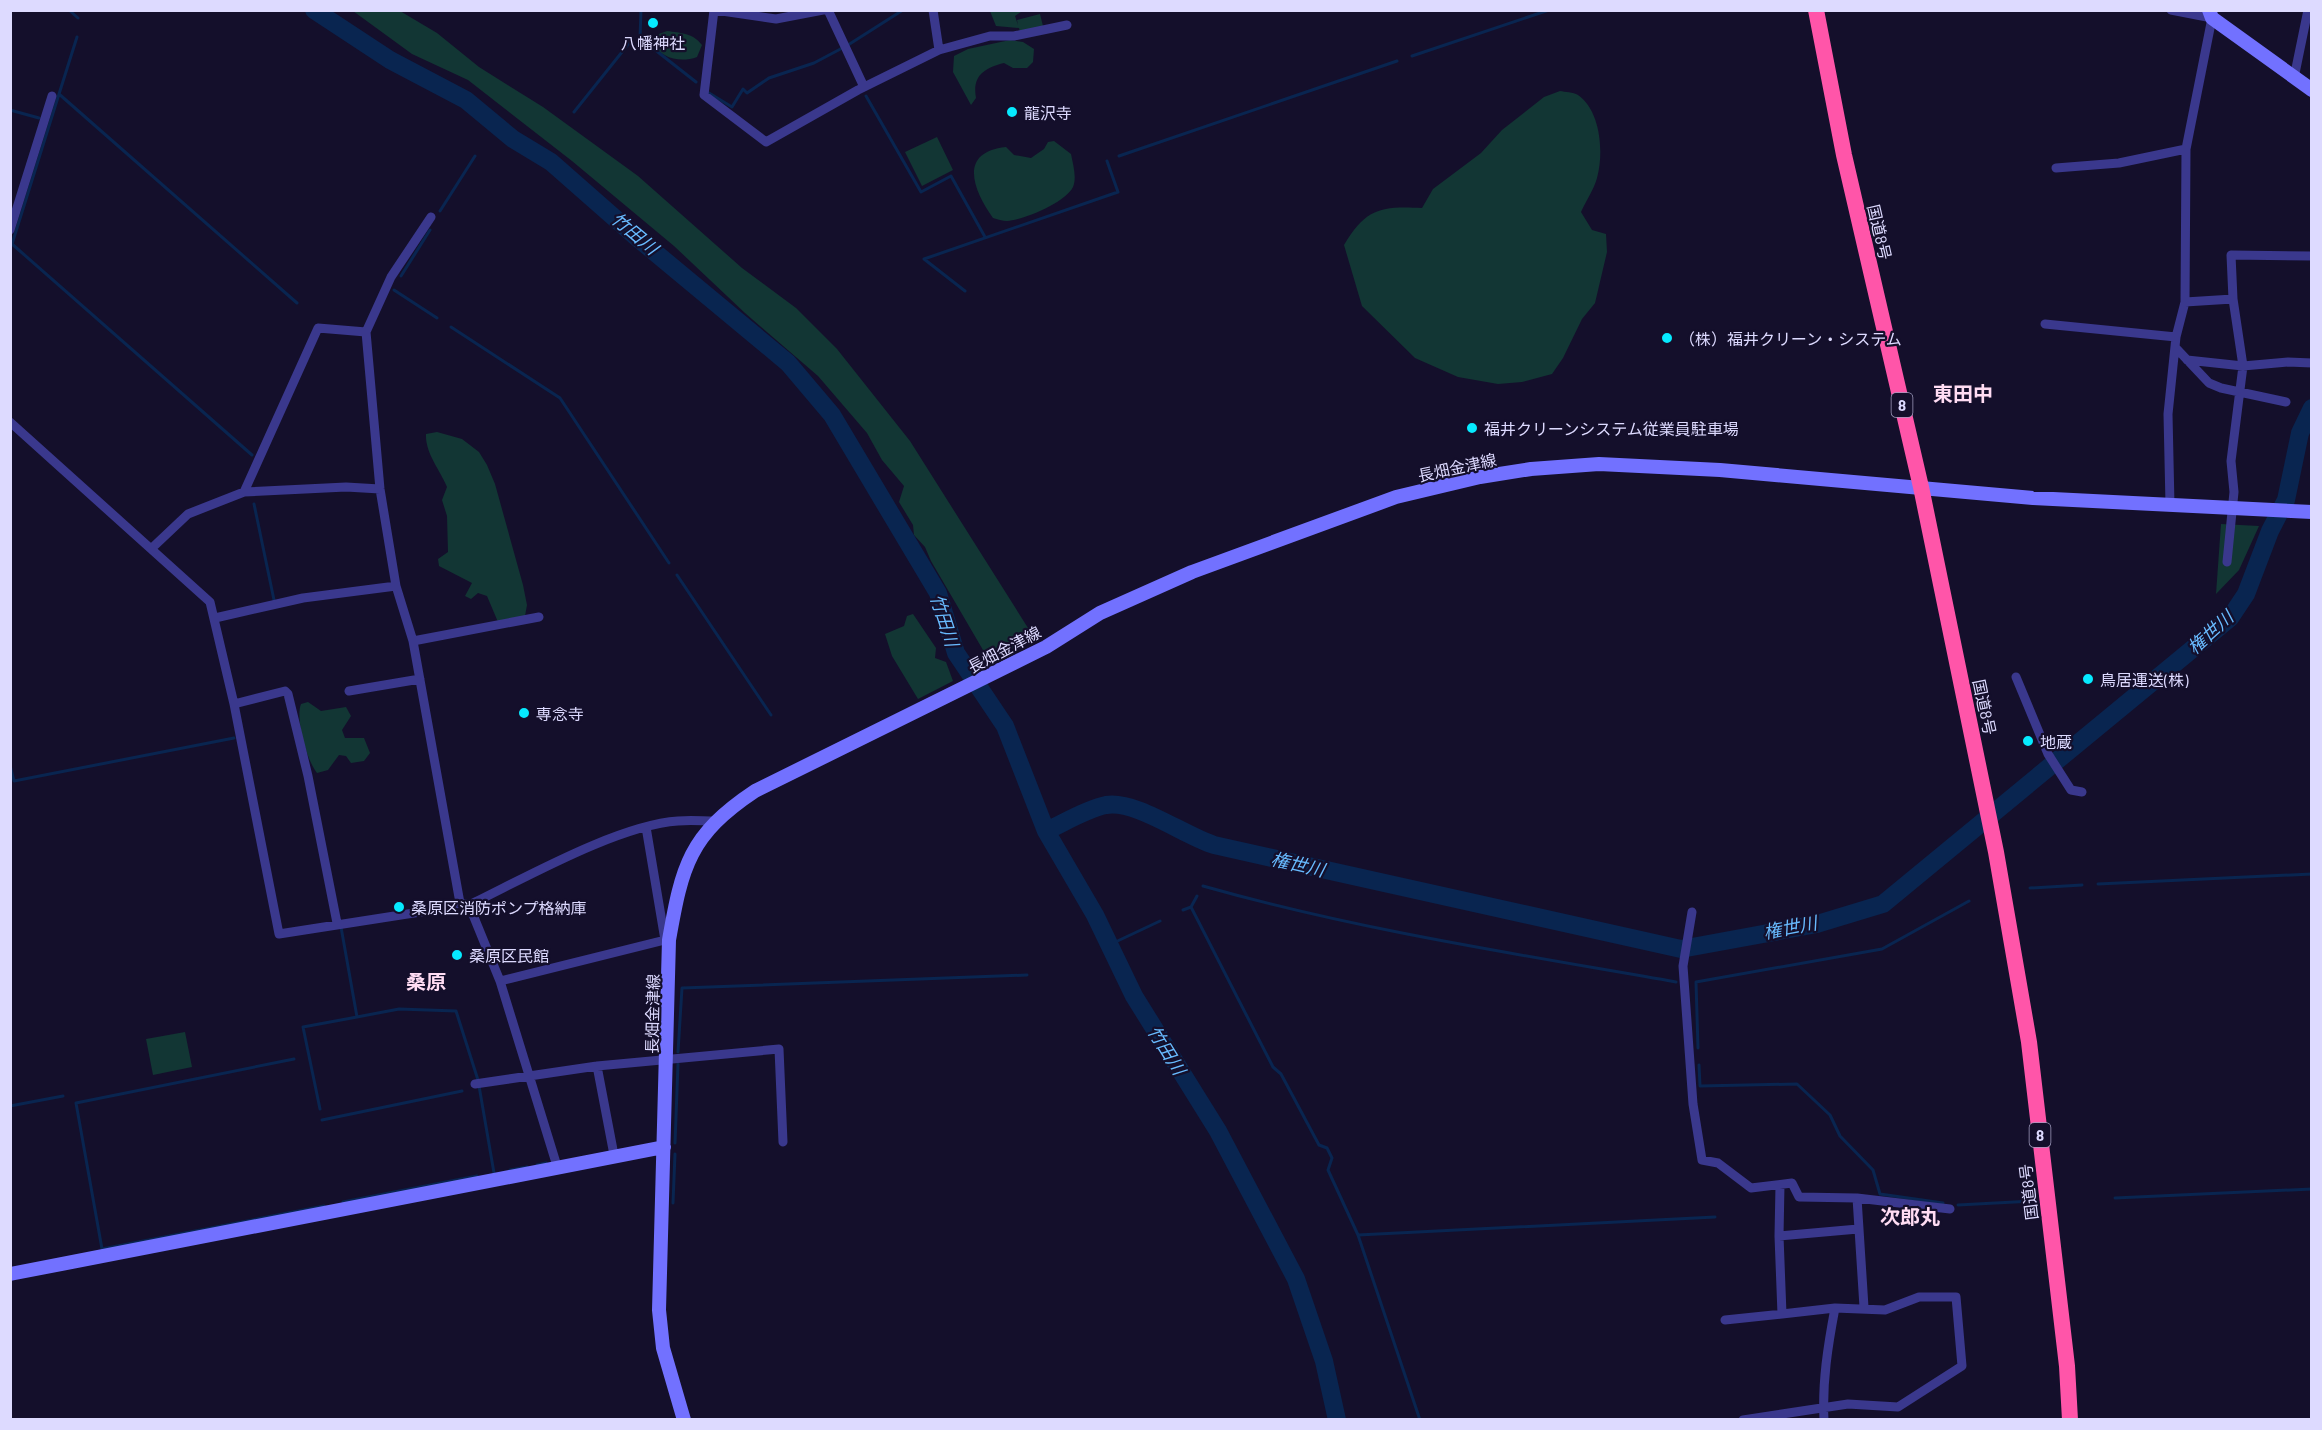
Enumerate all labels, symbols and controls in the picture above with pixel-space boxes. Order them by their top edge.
marker: 八幡神社 [646,16,660,30]
place label: 八幡神社 [621,33,685,52]
place label: 龍沢寺 [1024,103,1072,122]
marker: 龍沢寺 [1005,105,1019,119]
street label: 国道8号 [1864,202,1896,262]
water label: 竹田川 [607,207,664,260]
place label: （株）福井クリーン・システム [1679,329,1902,348]
marker: （株）福井クリーン・システム [1660,331,1674,345]
district label: 東田中 [1933,381,1993,405]
road number: 8 [1892,393,1912,417]
place label: 福井クリーンシステム従業員駐車場 [1484,419,1739,438]
marker: 福井クリーンシステム従業員駐車場 [1465,421,1479,435]
street label: 長畑金津線 [1416,449,1498,485]
water label: 竹田川 [926,591,964,651]
water label: 権世川 [2183,604,2239,658]
street label: 長畑金津線 [964,622,1044,676]
place label: 鳥居運送(株) [2100,670,2189,689]
marker: 鳥居運送(株) [2081,672,2095,686]
street label: 国道8号 [1970,677,2000,737]
place label: 専念寺 [536,704,584,723]
marker: 専念寺 [517,706,531,720]
place label: 地蔵 [2040,732,2072,751]
marker: 地蔵 [2021,734,2035,748]
water label: 権世川 [1269,847,1329,881]
place label: 桑原区消防ポンプ格納庫 [411,898,587,917]
marker: 桑原区消防ポンプ格納庫 [392,900,406,914]
water label: 権世川 [1761,911,1821,943]
place label: 桑原区民館 [469,946,549,965]
marker: 桑原区民館 [450,948,464,962]
district label: 桑原 [406,969,446,993]
street label: 長畑金津線 [642,974,662,1054]
water label: 竹田川 [1143,1021,1192,1080]
road number: 8 [2030,1123,2050,1147]
street label: 国道8号 [2015,1163,2041,1221]
district label: 次郎丸 [1880,1204,1940,1228]

